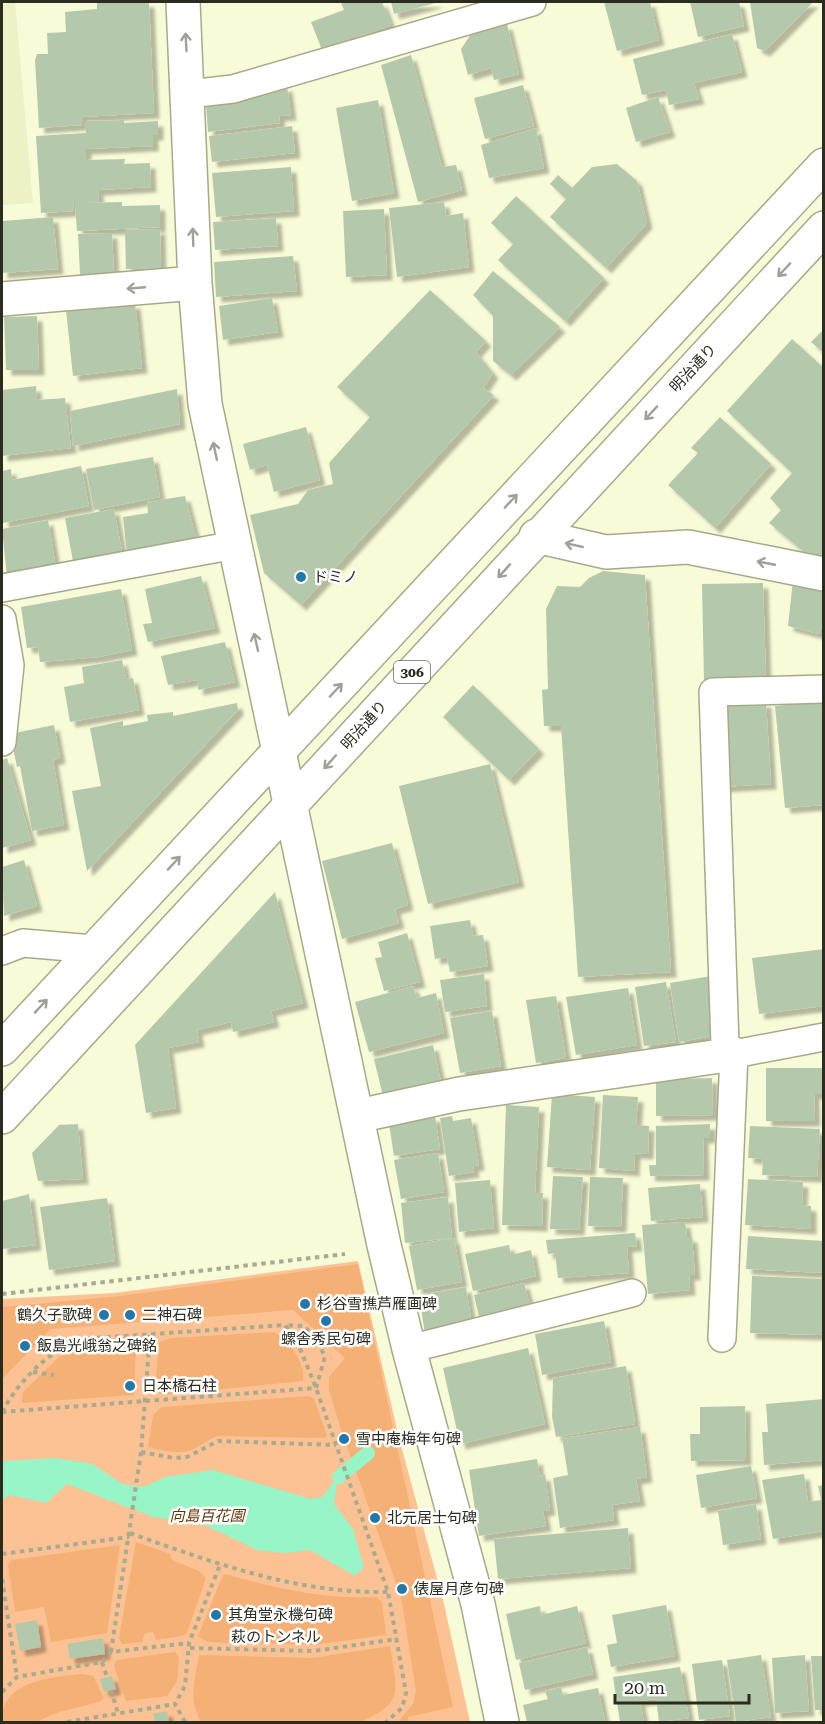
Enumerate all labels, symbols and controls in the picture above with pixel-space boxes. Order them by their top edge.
one-way arrow [180,32,191,52]
one-way arrow [188,227,199,247]
one-way arrow [776,263,791,278]
one-way arrow [127,283,147,294]
street label: 明治通り [666,340,720,396]
one-way arrow [644,405,658,420]
one-way arrow [209,442,220,461]
one-way arrow [504,494,518,509]
one-way arrow [565,539,584,550]
one-way arrow [757,557,776,568]
one-way arrow [497,564,511,579]
place label: ドミノ [313,568,358,586]
marker: ドミノ [294,570,308,584]
one-way arrow [250,633,261,652]
road number: 306 [394,661,430,683]
one-way arrow [329,683,343,698]
street label: 明治通り [337,697,391,753]
one-way arrow [323,755,337,770]
one-way arrow [167,856,181,871]
one-way arrow [34,998,48,1013]
place label: 杉谷雪撨芦雁画碑 [317,1295,437,1313]
marker: 杉谷雪撨芦雁画碑 [298,1297,312,1311]
place label: 鶴久子歌碑 [17,1306,92,1324]
place label: 二神石碑 [142,1306,202,1324]
marker: 鶴久子歌碑 [97,1308,111,1322]
marker: 二神石碑 [123,1308,137,1322]
marker: 螺舎秀民句碑 [319,1314,333,1328]
place label: 螺舎秀民句碑 [281,1330,371,1348]
place label: 飯島光峨翁之碑銘 [37,1337,157,1355]
marker: 飯島光峨翁之碑銘 [18,1339,32,1353]
place label: 日本橋石柱 [142,1377,217,1395]
marker: 日本橋石柱 [123,1379,137,1393]
place label: 雪中庵梅年句碑 [356,1430,461,1448]
marker: 雪中庵梅年句碑 [337,1432,351,1446]
park label: 向島百花園 [169,1507,246,1525]
place label: 北元居士句碑 [387,1509,477,1527]
marker: 北元居士句碑 [368,1511,382,1525]
place label: 俵屋月彦句碑 [414,1580,504,1598]
marker: 俵屋月彦句碑 [395,1582,409,1596]
place label: 其角堂永機句碑 [228,1606,333,1624]
marker: 其角堂永機句碑 [209,1608,223,1622]
street label: 萩のトンネル [231,1628,321,1646]
scale bar [615,1667,748,1705]
text: 20 m [624,1677,665,1698]

